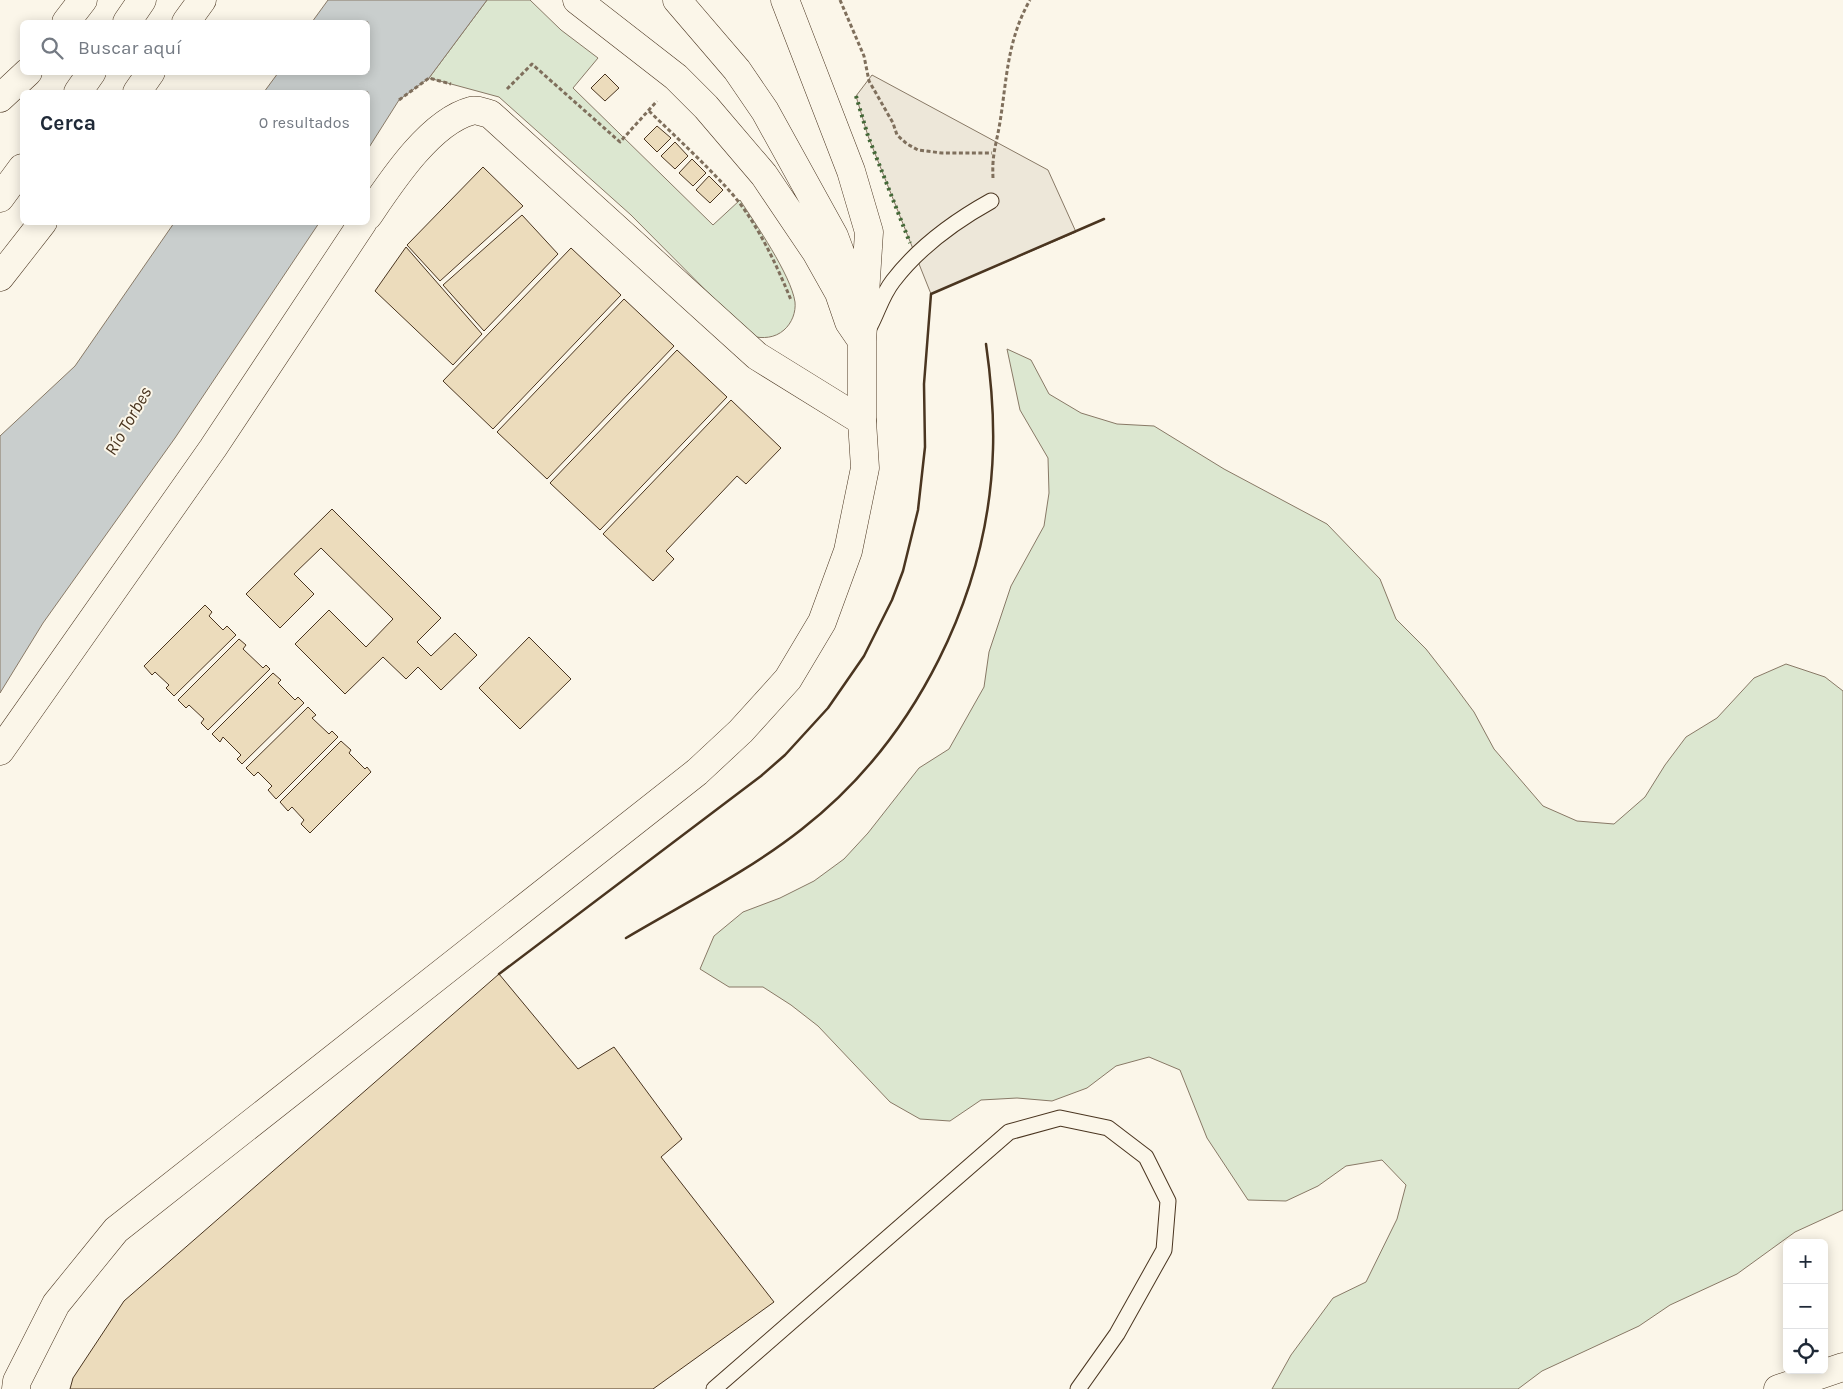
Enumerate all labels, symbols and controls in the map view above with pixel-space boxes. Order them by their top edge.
search box [20,20,370,75]
icon: search [38,34,66,62]
text: Buscar aquí [78,37,182,59]
text: Cerca [40,111,96,135]
text: 0 resultados [259,113,350,132]
water label: Río Torbes [100,383,156,459]
map controls [1783,1239,1828,1374]
button: + [1783,1239,1828,1284]
button: − [1783,1284,1828,1329]
button: locate [1783,1329,1828,1374]

